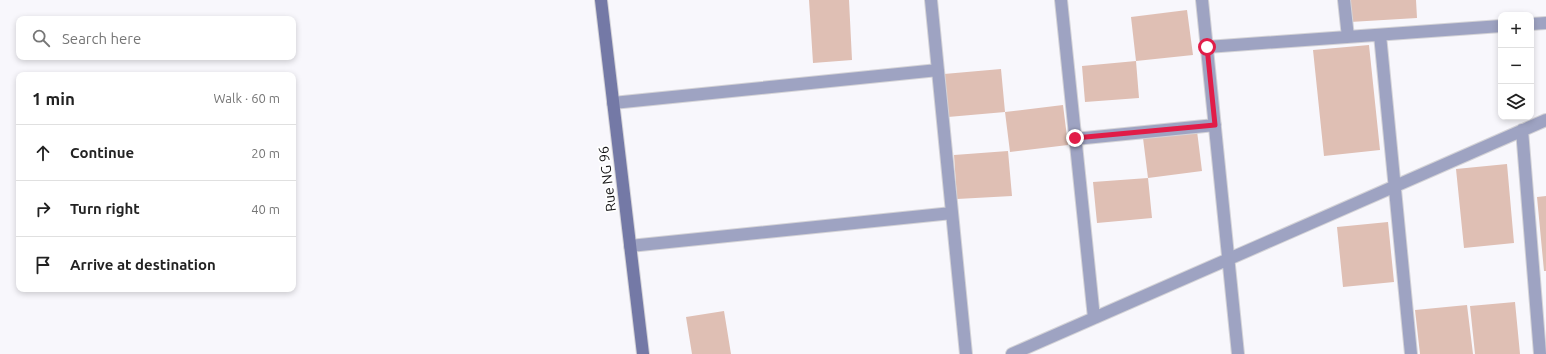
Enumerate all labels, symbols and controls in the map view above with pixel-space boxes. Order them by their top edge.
map controls [1498,12,1534,120]
button: + [1498,12,1534,48]
search box [16,16,296,60]
icon: search [30,27,52,49]
text: Search here [62,30,141,47]
route start [1198,38,1216,56]
button: − [1498,48,1534,84]
button: layers [1498,84,1534,120]
text: 1 min [32,89,75,108]
text: Walk · 60 m [214,91,280,105]
route end [1066,129,1084,147]
icon: ahead [32,142,54,164]
text: Continue [70,144,134,161]
street label: Rue NG 96 [595,145,619,213]
text: 20 m [251,146,280,160]
icon: right [32,198,54,220]
text: Turn right [70,200,140,217]
text: 40 m [251,202,280,216]
icon: arrive [32,254,54,276]
text: Arrive at destination [70,256,216,273]

